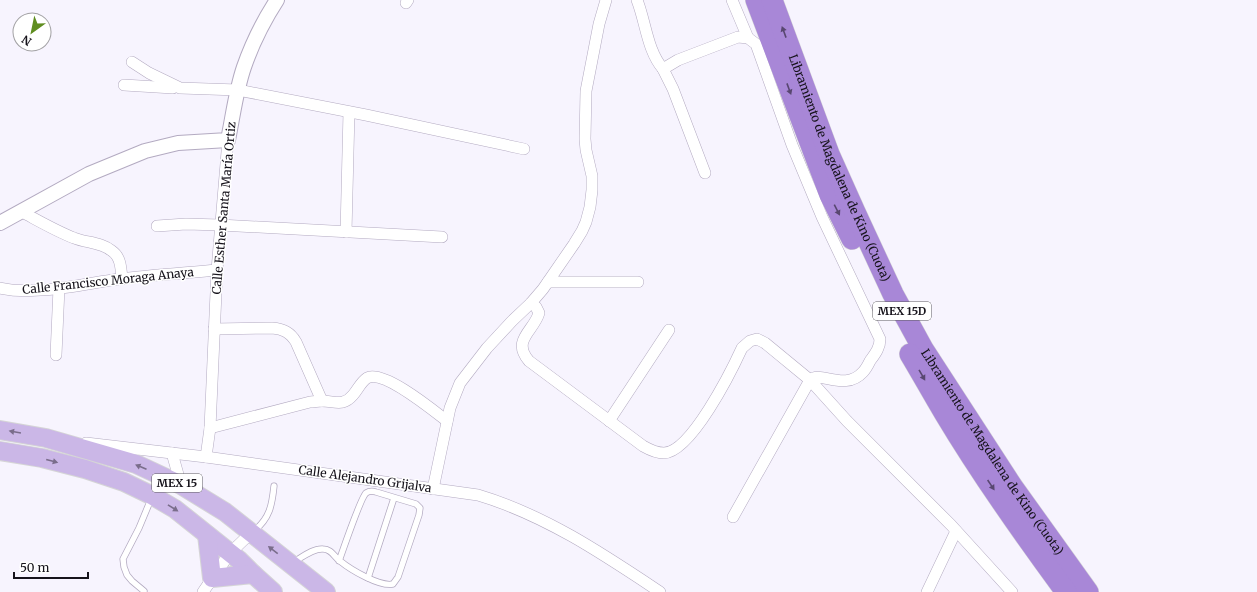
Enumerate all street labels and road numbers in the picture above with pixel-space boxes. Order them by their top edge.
street label: Libramiento de Magdalena de Kino (Cuota) [786,52,894,284]
street label: Calle Esther Santa María Ortiz [208,120,239,295]
street label: Calle Francisco Moraga Anaya [22,264,195,297]
road number: MEX 15D [873,302,931,320]
street label: Libramiento de Magdalena de Kino (Cuota) [918,346,1067,558]
street label: Calle Alejandro Grijalva [298,462,433,495]
road number: MEX 15 [152,474,202,492]

